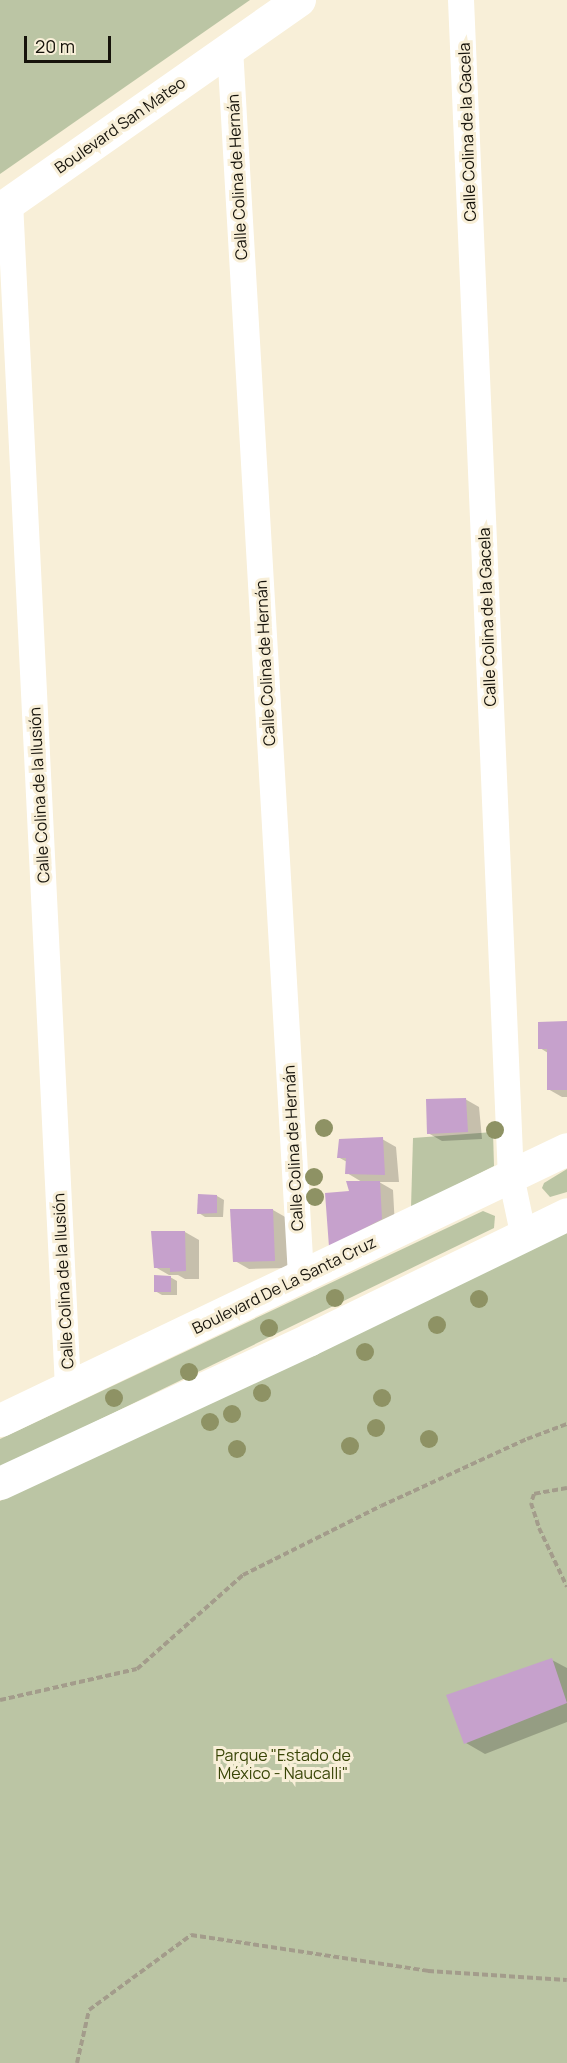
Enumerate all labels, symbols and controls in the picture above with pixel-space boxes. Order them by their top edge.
scale bar [27,24,114,62]
text: 20 m [35,34,75,58]
street label: Calle Colina de la Gacela [454,42,480,222]
street label: Boulevard San Mateo [51,73,189,177]
street label: Calle Colina de Hernán [223,93,251,261]
street label: Calle Colina de la Gacela [474,527,500,707]
street label: Calle Colina de Hernán [251,579,279,747]
street label: Calle Colina de la Ilusión [25,706,53,884]
street label: Calle Colina de Hernán [279,1064,307,1232]
street label: Calle Colina de la Ilusión [49,1192,77,1370]
street label: Boulevard De La Santa Cruz [189,1232,379,1338]
park label: Parque "Estado de México - Naucalli" [215,1745,351,1783]

